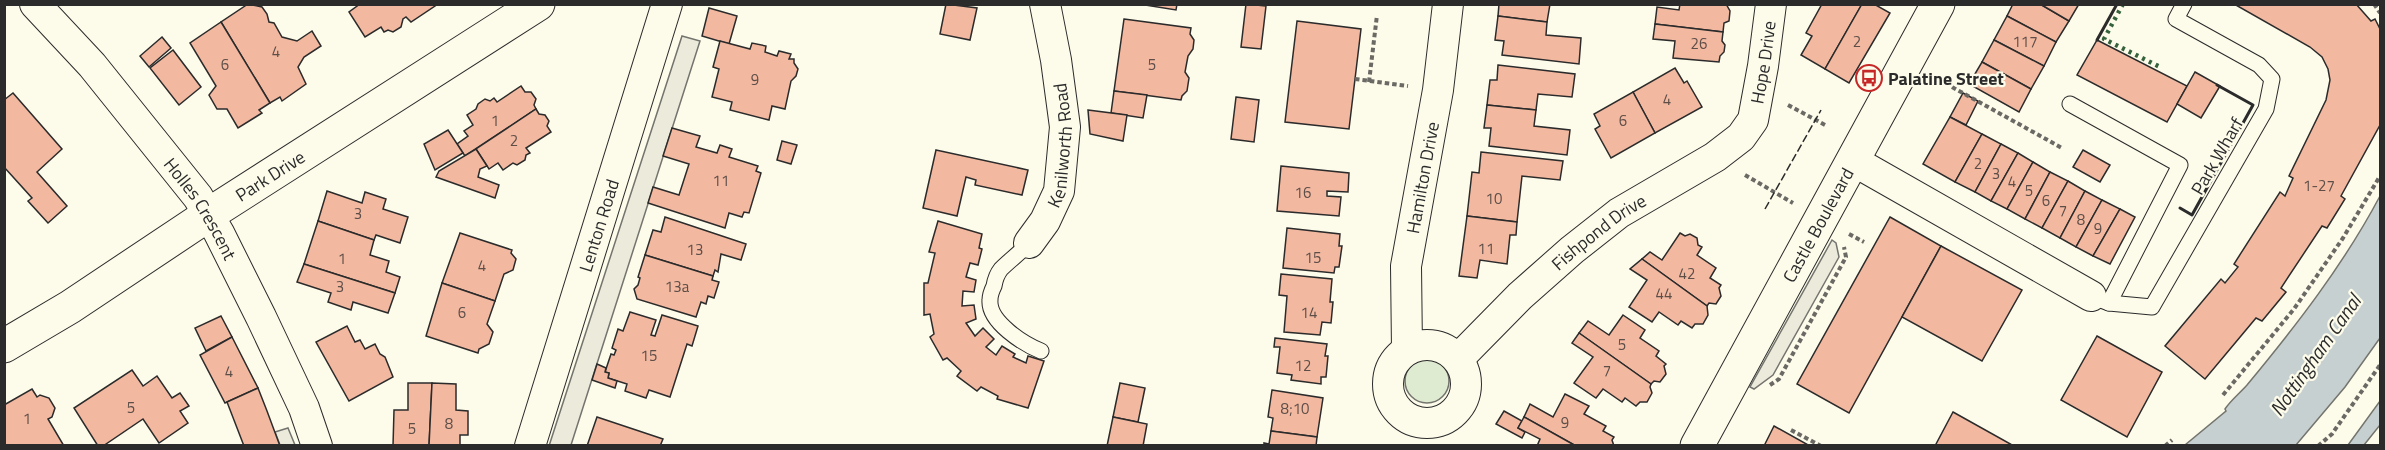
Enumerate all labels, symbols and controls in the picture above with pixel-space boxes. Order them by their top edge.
street label: Hope Drive [1743,19,1782,106]
house number: 2 [1853,30,1861,53]
house number: 117 [2012,30,2038,53]
house number: 26 [1691,32,1707,55]
house number: 4 [272,40,280,63]
house number: 6 [221,53,229,76]
house number: 5 [1148,53,1156,76]
bus stop icon: Palatine Street [1854,63,1884,93]
place label: Palatine Street [1888,65,2004,92]
house number: 9 [751,68,759,91]
street label: Kenilworth Road [1040,82,1079,212]
house number: 4 [1663,88,1671,111]
house number: 1 [491,109,499,132]
house number: 6 [1619,109,1627,132]
street label: Park Wharf [2184,112,2250,200]
street label: Hamilton Drive [1399,119,1446,236]
house number: 2 [510,129,518,152]
street label: Park Drive [230,143,310,208]
street label: Holles Crescent [158,152,244,265]
house number: 2 [1974,152,1982,175]
street label: Castle Boulevard [1775,162,1860,287]
house number: 3 [1992,162,2000,185]
house number: 11 [713,169,729,192]
house number: 4 [2008,170,2016,193]
house number: 1-27 [2303,174,2335,197]
street label: Lenton Road [571,176,625,275]
house number: 5 [2025,179,2033,202]
house number: 16 [1295,181,1311,204]
house number: 10 [1486,187,1502,210]
street label: Fishpond Drive [1545,187,1651,276]
house number: 6 [2042,189,2050,212]
house number: 7 [2059,199,2067,222]
house number: 3 [354,202,362,225]
house number: 8 [2077,208,2085,231]
house number: 9 [2094,217,2102,240]
house number: 11 [1478,237,1494,260]
house number: 13 [687,238,703,261]
house number: 15 [1305,246,1321,269]
house number: 1 [338,247,346,270]
house number: 4 [478,254,486,277]
house number: 42 [1679,262,1695,285]
house number: 3 [336,275,344,298]
house number: 13a [665,275,690,298]
house number: 44 [1656,282,1672,305]
water label: Nottingham Canal [2261,286,2370,422]
house number: 6 [458,301,466,324]
house number: 14 [1301,301,1317,324]
house number: 5 [1618,333,1626,356]
house number: 15 [641,344,657,367]
house number: 12 [1295,354,1311,377]
house number: 7 [1603,359,1611,382]
house number: 4 [225,360,233,383]
house number: 5 [127,396,135,419]
house number: 8;10 [1281,397,1309,420]
house number: 1 [23,407,31,430]
house number: 9 [1561,411,1569,434]
house number: 8 [445,412,453,435]
house number: 5 [408,417,416,440]

